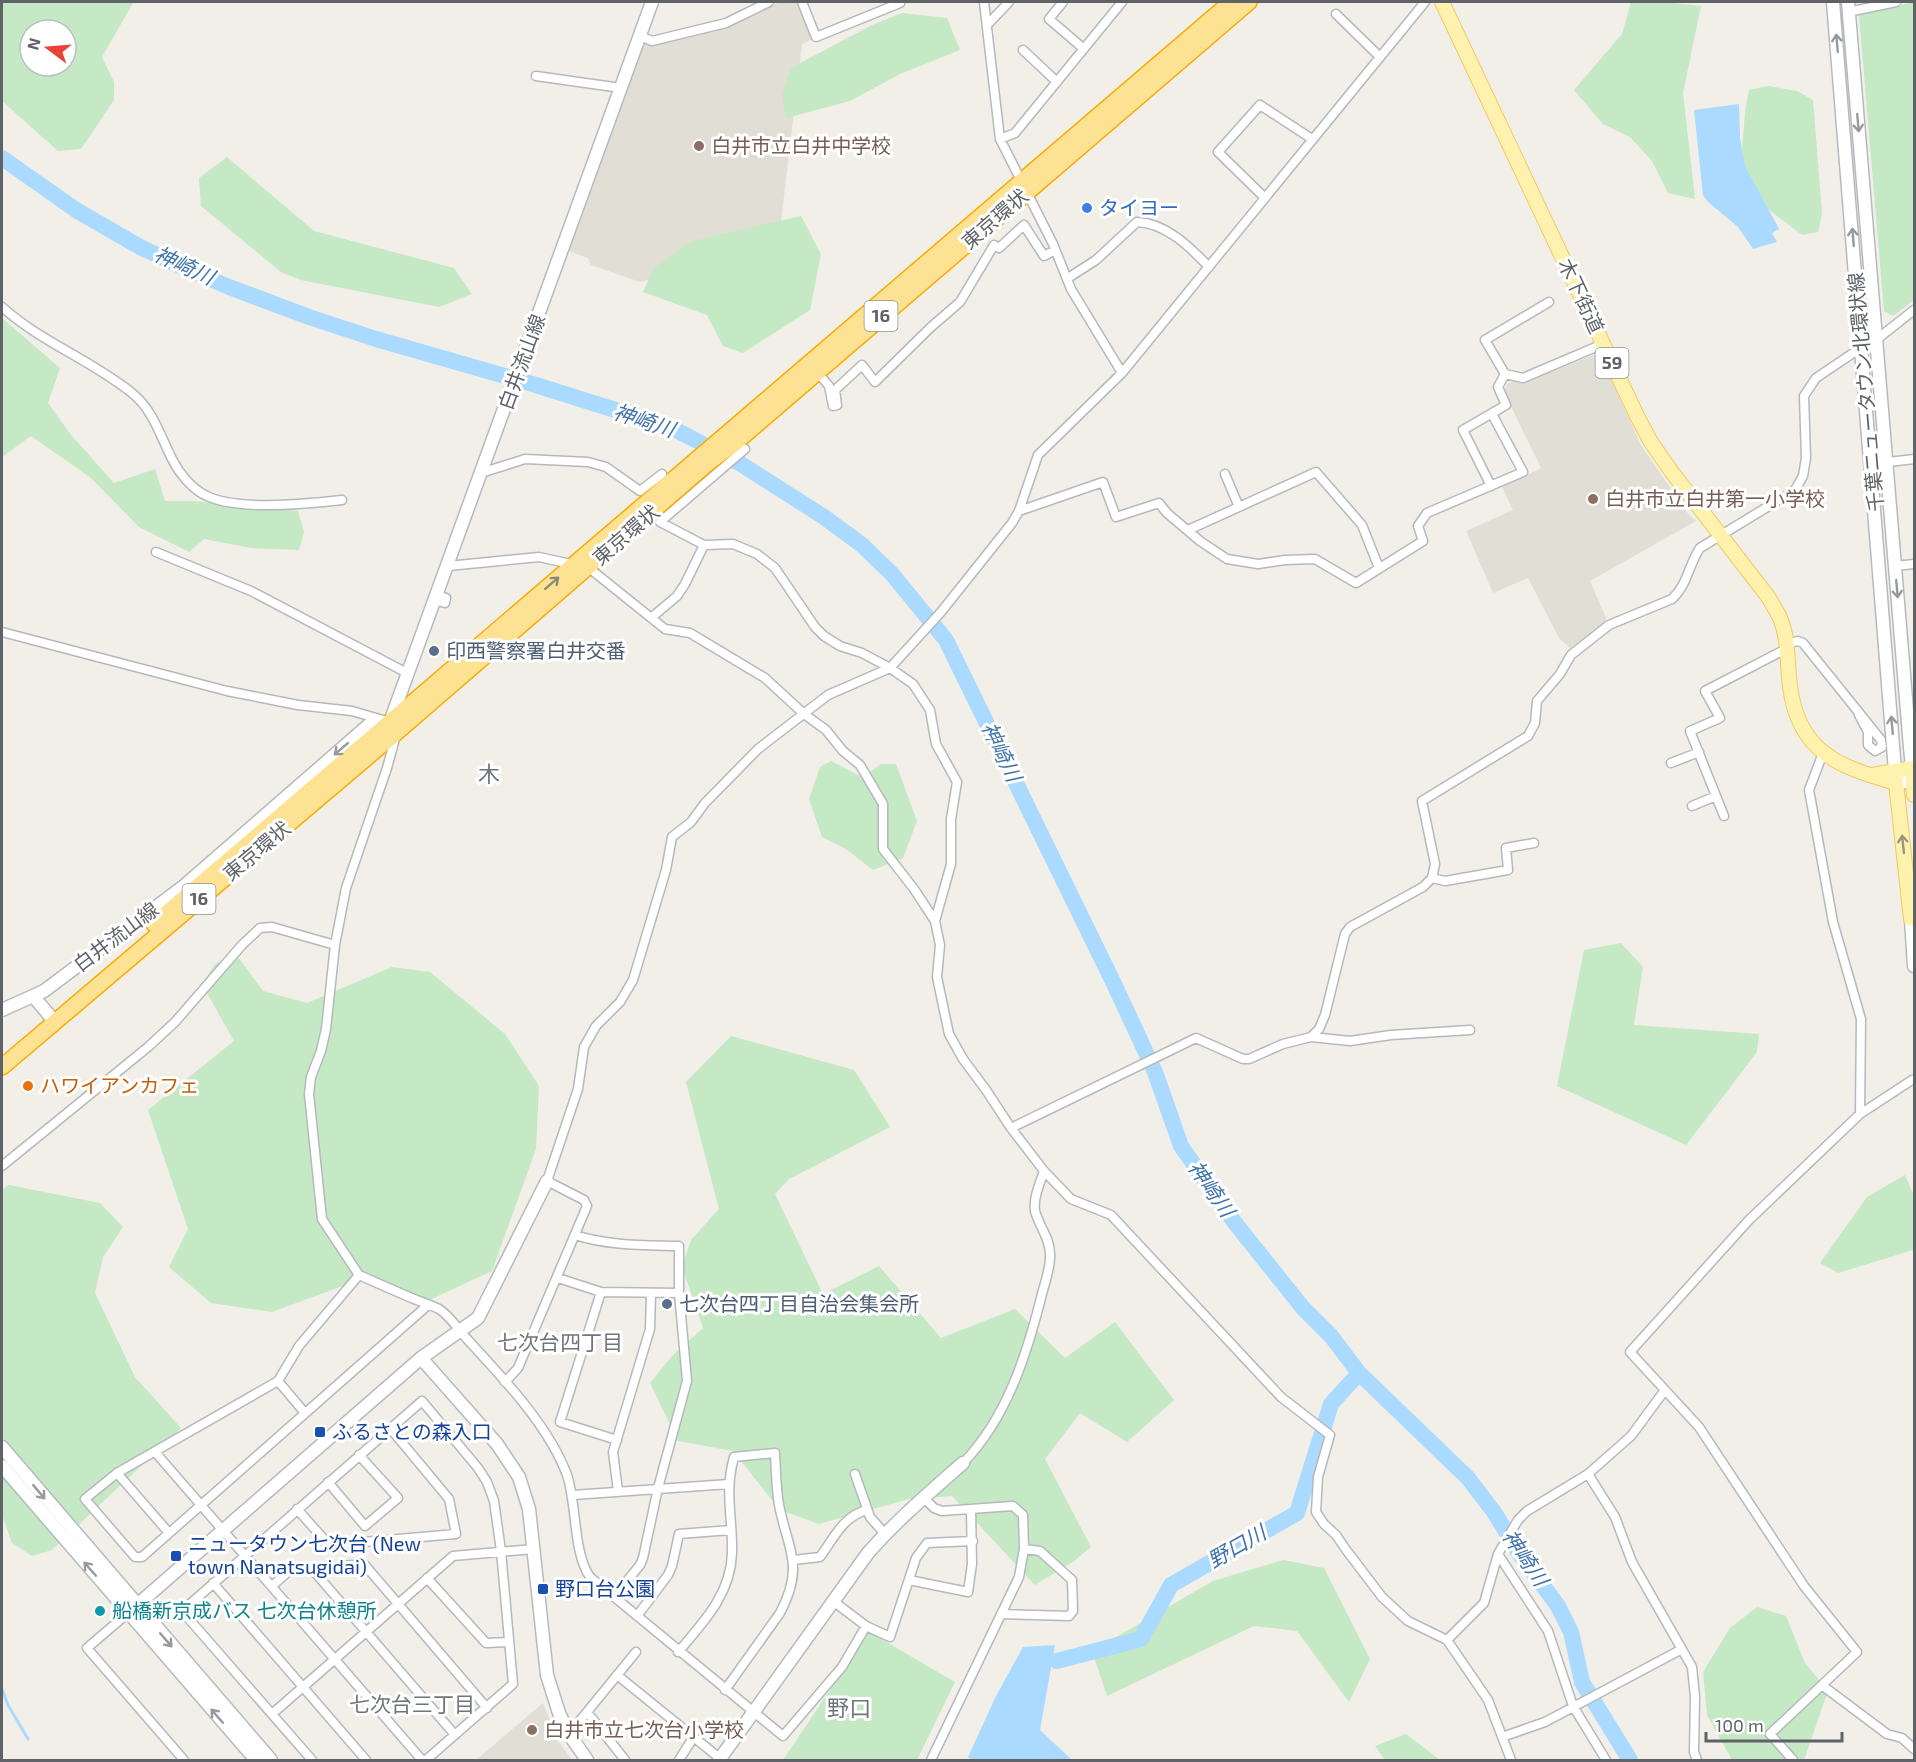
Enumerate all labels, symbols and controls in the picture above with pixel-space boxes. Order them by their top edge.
north arrow [18,18,78,78]
one-way arrow [1831,34,1842,54]
text: N [22,36,44,52]
one-way arrow [1853,112,1864,132]
place label: 白井市立白井中学校 [711,133,891,157]
marker: 白井市立白井中学校 [692,139,706,153]
street label: 東京環状 [956,183,1032,254]
place label: タイヨー [1099,195,1179,219]
marker: タイヨー [1080,201,1094,215]
one-way arrow [1847,228,1858,248]
water label: 神崎川 [151,240,220,290]
street label: 木下街道 [1554,254,1610,337]
street label: 千葉ニュータウン北環状線 [1843,271,1887,513]
road number: 16 [864,301,898,331]
street label: 白井流山線 [493,311,549,413]
road number: 59 [1596,348,1628,378]
water label: 神崎川 [611,398,680,442]
place label: 白井市立白井第一小学校 [1605,486,1825,510]
marker: 白井市立白井第一小学校 [1586,492,1600,506]
street label: 東京環状 [587,499,663,570]
one-way arrow [544,576,560,589]
one-way arrow [1892,578,1903,598]
place label: 印西警察署白井交番 [446,638,626,662]
marker: 印西警察署白井交番 [427,644,441,658]
one-way arrow [1887,715,1898,735]
water label: 神崎川 [977,718,1028,787]
one-way arrow [334,742,349,756]
district label: 木 [478,760,500,786]
street label: 東京環状 [218,815,295,885]
one-way arrow [1897,835,1908,855]
road number: 16 [182,884,216,914]
street label: 白井流山線 [68,897,163,976]
place label: ハワイアンカフェ [40,1073,199,1097]
marker: ハワイアンカフェ [21,1079,35,1093]
water label: 神崎川 [1184,1155,1242,1223]
place label: 七次台四丁目自治会集会所 [679,1291,919,1315]
marker: 七次台四丁目自治会集会所 [660,1297,674,1311]
district label: 七次台四丁目 [497,1329,623,1354]
place label: ふるさとの森入口 [332,1419,492,1443]
marker: ふるさとの森入口 [313,1425,327,1439]
one-way arrow [33,1484,46,1500]
water label: 野口川 [1203,1518,1272,1572]
water label: 神崎川 [1498,1524,1555,1592]
place label: ニュータウン七次台 (New town Nanatsugidai) [188,1531,421,1578]
marker: ニュータウン七次台 (New town Nanatsugidai) [169,1549,183,1563]
one-way arrow [83,1562,97,1577]
place label: 野口台公園 [555,1576,655,1600]
marker: 野口台公園 [536,1582,550,1596]
place label: 船橋新京成バス 七次台休憩所 [112,1598,376,1622]
marker: 船橋新京成バス 七次台休憩所 [93,1604,107,1618]
one-way arrow [159,1632,173,1647]
district label: 七次台三丁目 [349,1691,475,1716]
district label: 野口 [827,1694,871,1720]
scale bar [1706,1705,1842,1743]
one-way arrow [211,1708,224,1724]
text: 100 m [1715,1714,1764,1736]
place label: 白井市立七次台小学校 [544,1717,744,1741]
marker: 白井市立七次台小学校 [525,1723,539,1737]

